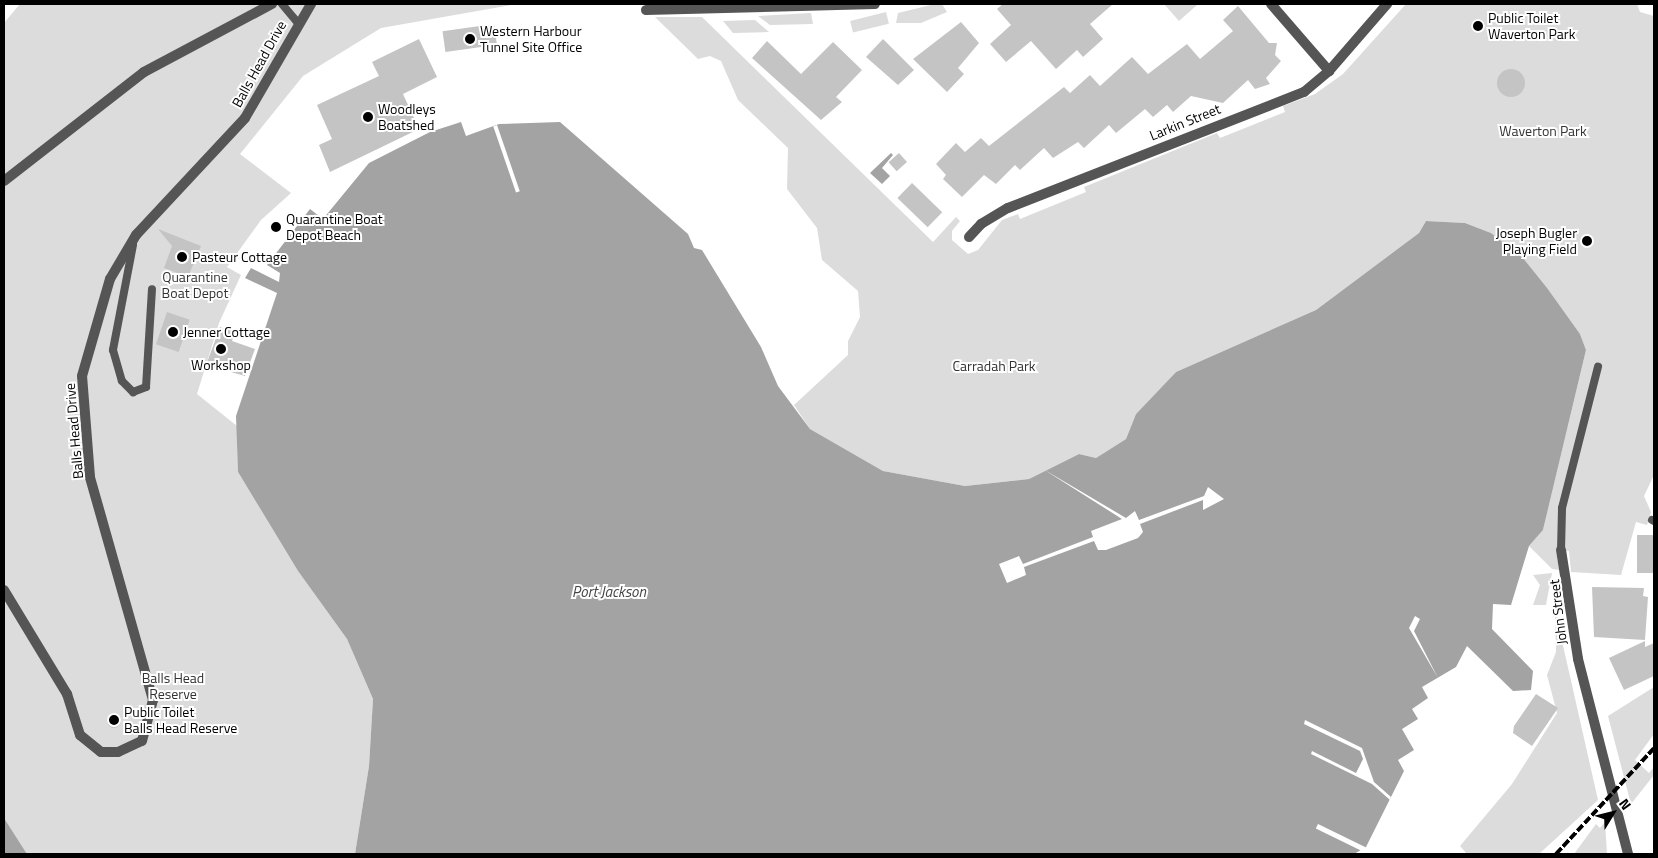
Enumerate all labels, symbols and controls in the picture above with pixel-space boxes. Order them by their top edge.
place label: Public Toilet Waverton Park [1488,10,1575,42]
street label: Balls Head Drive [228,18,290,110]
marker: Public Toilet Waverton Park [1472,20,1484,32]
place label: Western Harbour Tunnel Site Office [480,23,582,56]
marker: Western Harbour Tunnel Site Office [464,33,476,45]
street label: Larkin Street [1147,100,1223,144]
place label: Woodleys Boatshed [378,101,436,134]
marker: Woodleys Boatshed [362,111,374,123]
park label: Waverton Park [1499,123,1587,139]
place label: Quarantine Boat Depot Beach [286,211,383,243]
marker: Quarantine Boat Depot Beach [270,221,282,233]
place label: Joseph Bugler Playing Field [1496,225,1577,258]
marker: Joseph Bugler Playing Field [1581,235,1593,247]
place label: Pasteur Cottage [192,249,287,265]
marker: Pasteur Cottage [176,251,188,263]
park label: Quarantine Boat Depot [162,269,228,302]
place label: Jenner Cottage [183,324,270,340]
marker: Jenner Cottage [167,326,179,338]
marker: Workshop [215,343,227,355]
place label: Workshop [191,357,251,373]
park label: Carradah Park [952,358,1036,374]
street label: Balls Head Drive [61,382,87,480]
street label: John Street [1546,578,1570,646]
water label: Port Jackson [572,583,646,601]
park label: Balls Head Reserve [142,670,204,702]
place label: Public Toilet Balls Head Reserve [124,704,237,736]
marker: Public Toilet Balls Head Reserve [108,714,120,726]
north arrow [1588,788,1638,838]
text: N [1614,794,1637,814]

